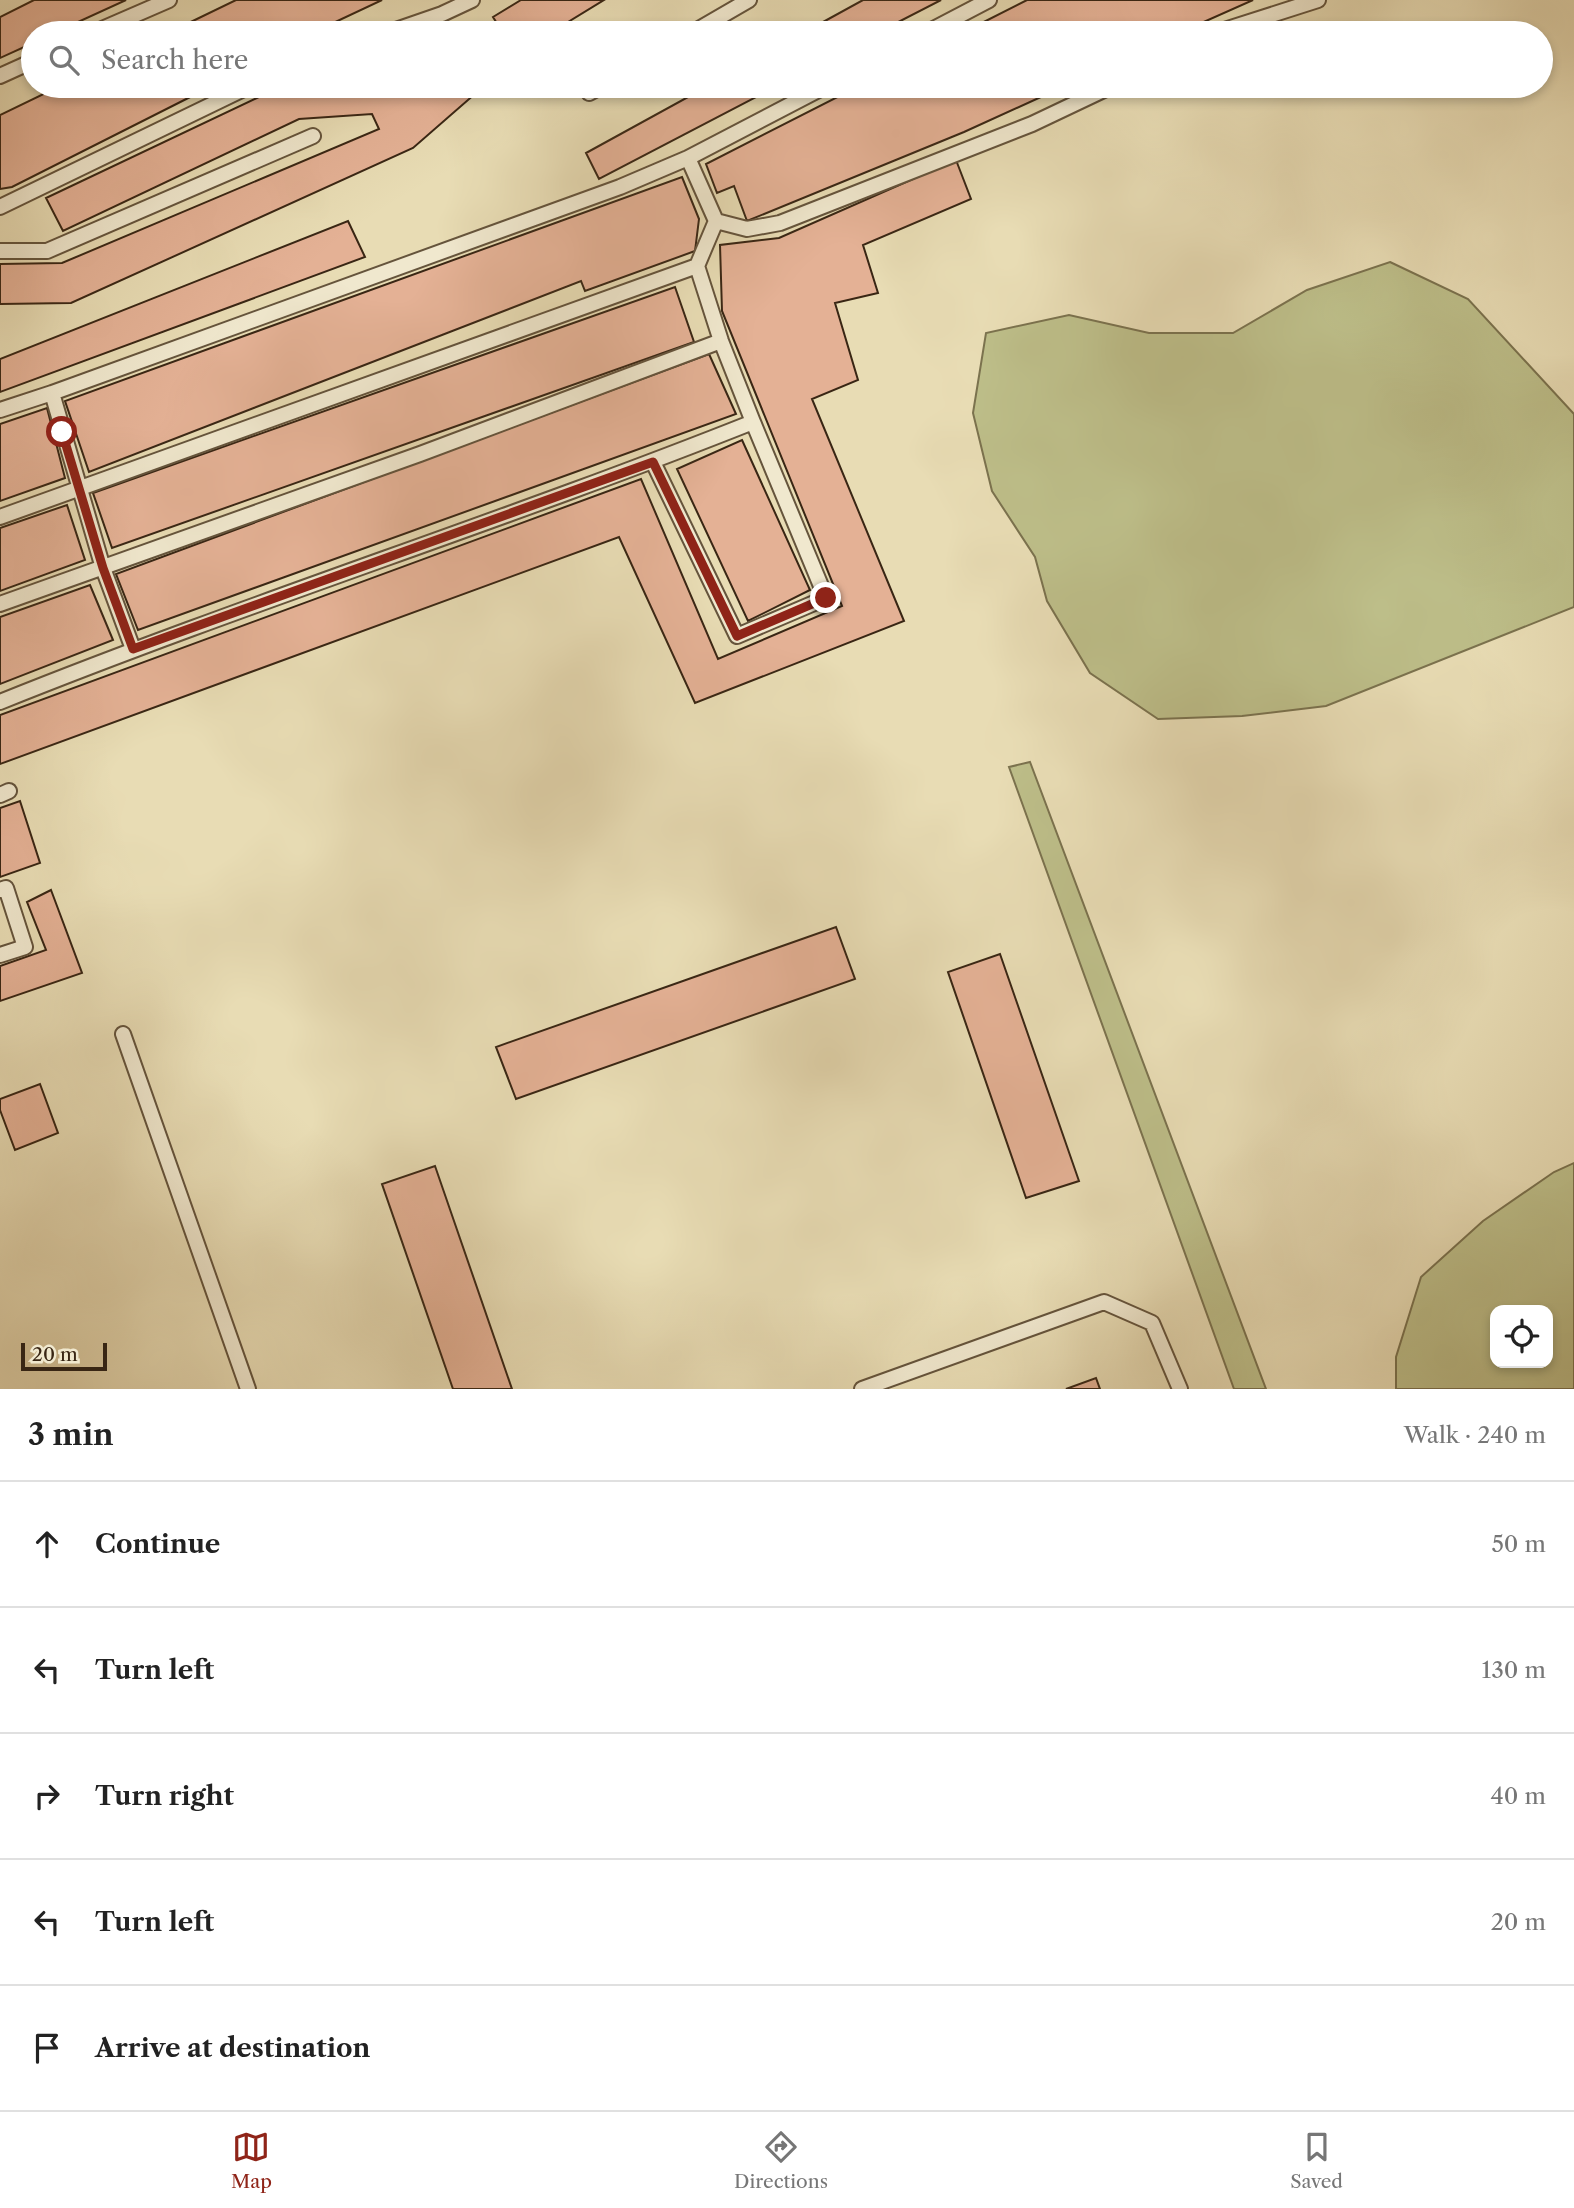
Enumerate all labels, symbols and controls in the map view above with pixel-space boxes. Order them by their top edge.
search box [21,21,1553,98]
icon: search [45,41,83,79]
text: Search here [101,44,248,76]
route start [46,416,77,447]
route end [810,582,841,613]
map controls [1490,1305,1553,1368]
button: locate [1490,1305,1553,1368]
scale bar [21,1340,107,1372]
text: 20 m [32,1343,78,1366]
text: 3 min [28,1416,114,1453]
text: Walk · 240 m [1404,1421,1546,1449]
icon: ahead [28,1525,66,1563]
text: Continue [95,1528,220,1560]
text: 50 m [1491,1530,1546,1558]
icon: left [28,1651,66,1689]
text: Turn left [95,1654,214,1686]
text: 130 m [1482,1656,1546,1684]
icon: right [28,1777,66,1815]
text: Turn right [95,1780,234,1812]
text: 40 m [1491,1782,1546,1810]
icon: left [28,1903,66,1941]
text: Turn left [95,1906,214,1938]
text: 20 m [1491,1908,1546,1936]
icon: arrive [28,2029,66,2067]
text: Arrive at destination [95,2032,370,2064]
tab: Map [231,2128,272,2193]
tab: Directions [734,2128,828,2193]
tab: Saved [1290,2128,1343,2193]

